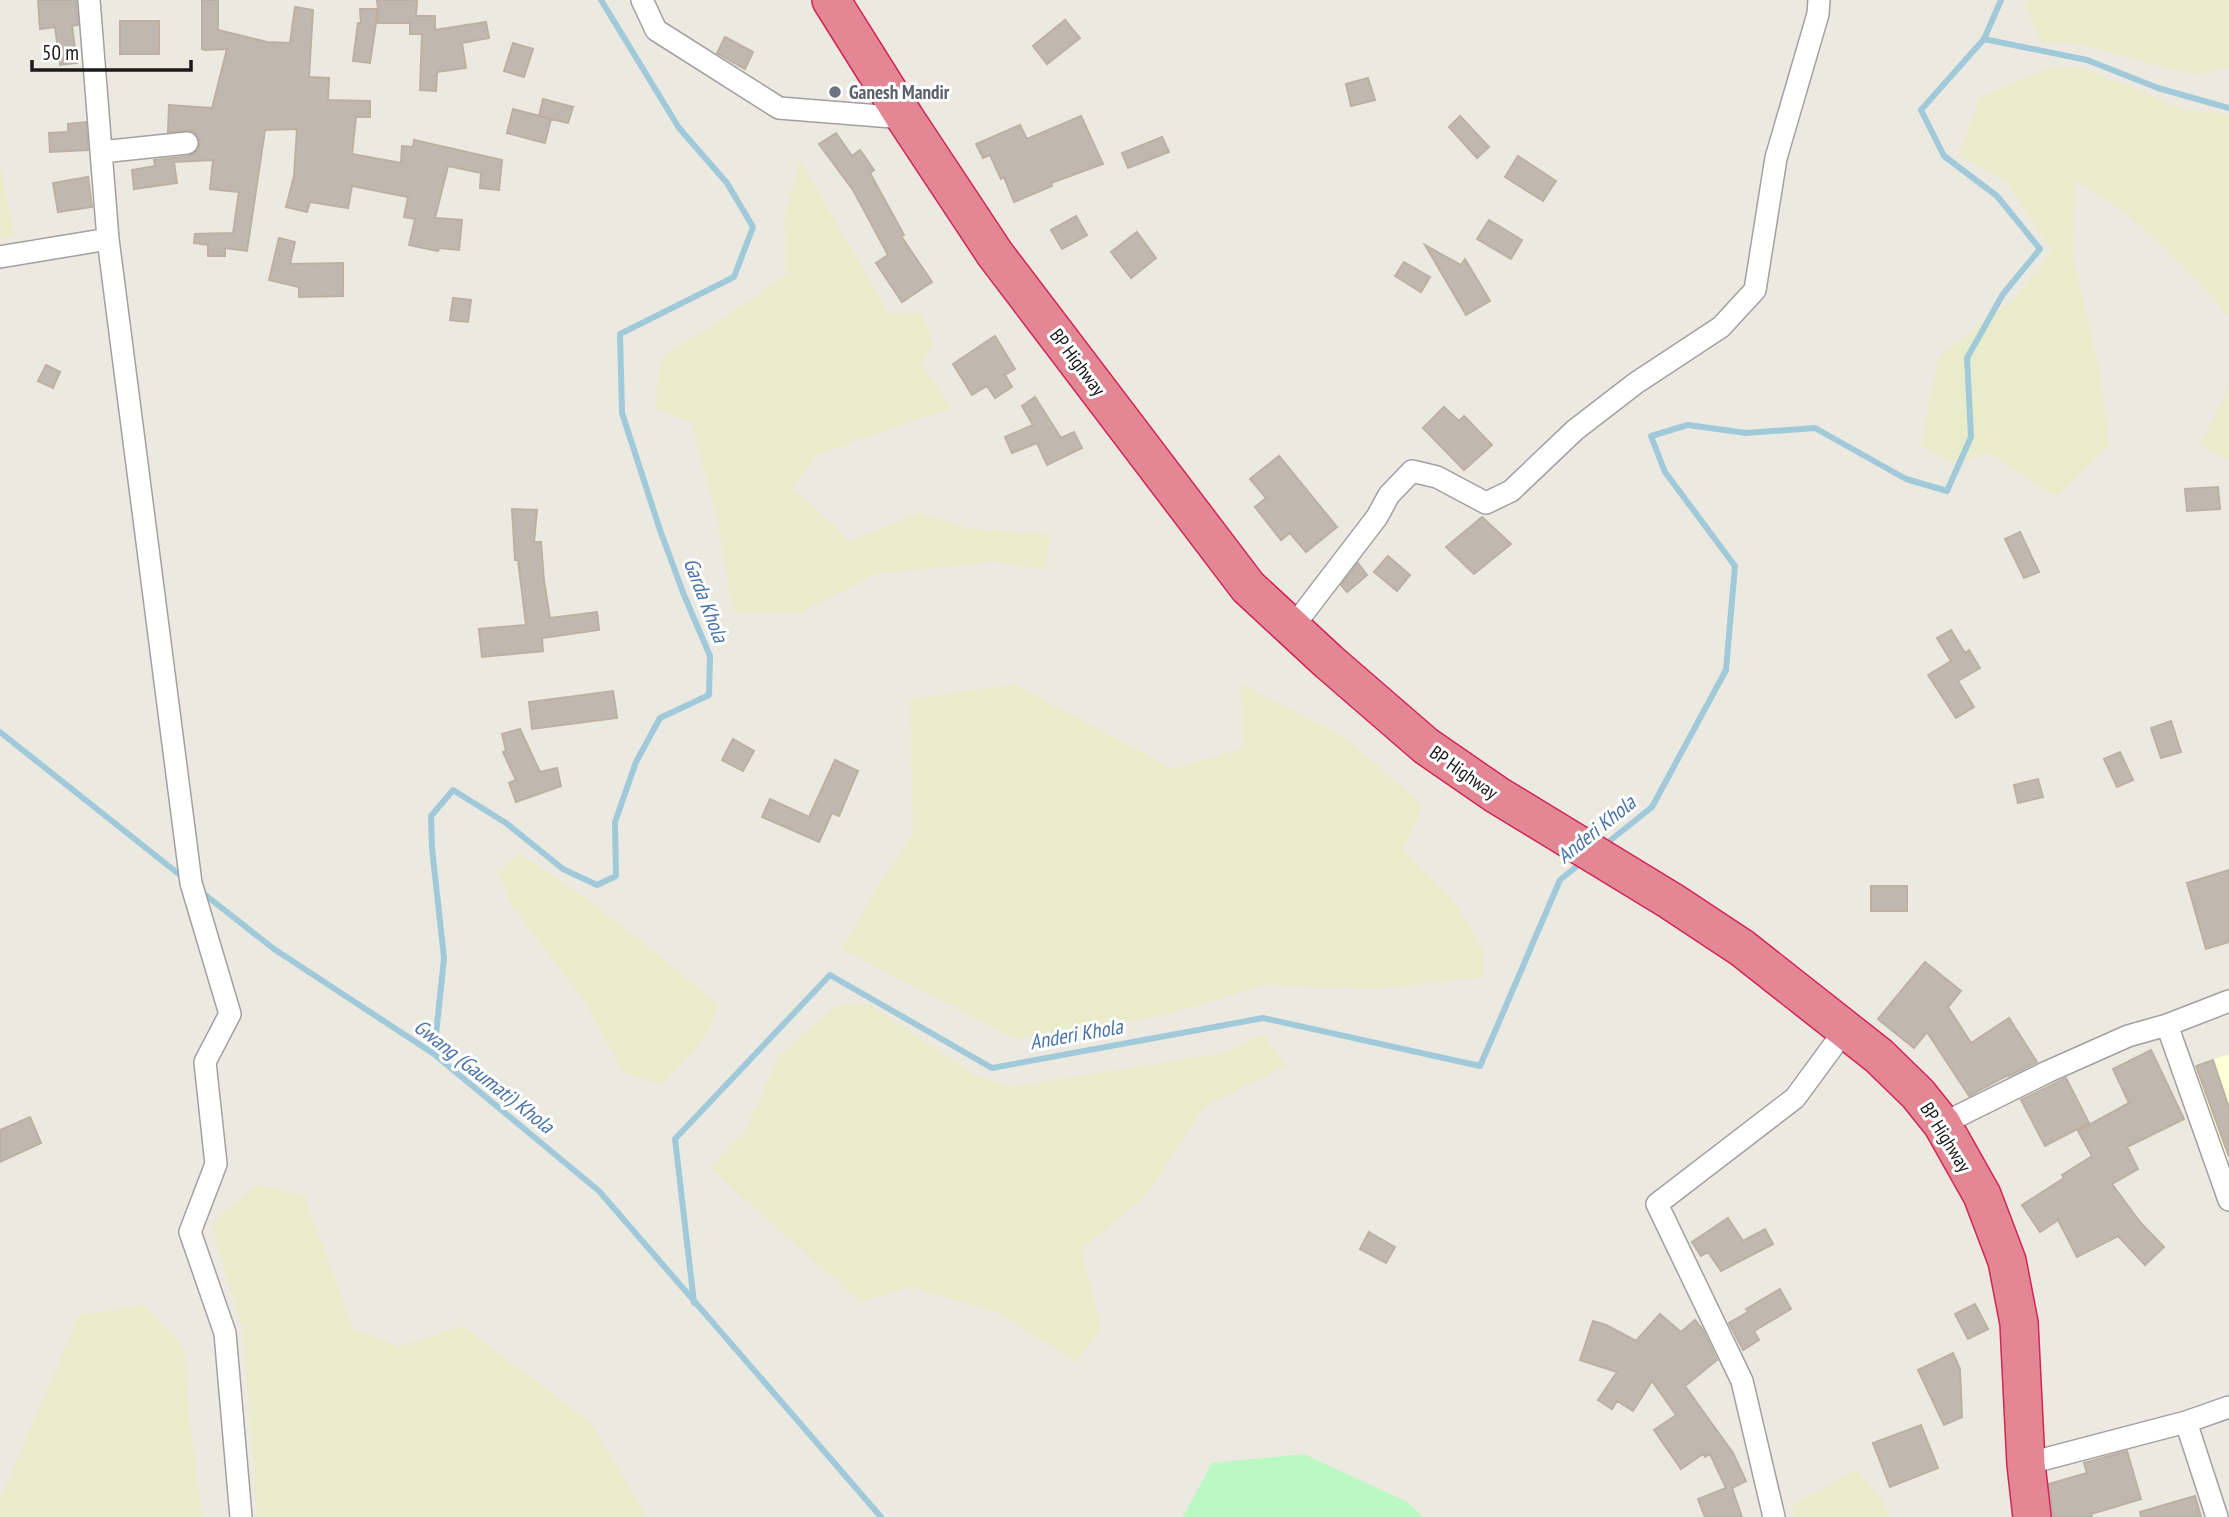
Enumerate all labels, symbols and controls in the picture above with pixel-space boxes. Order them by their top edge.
scale bar [32,28,191,72]
text: 50 m [42,39,79,66]
place label: Ganesh Mandir [849,80,950,104]
marker: Ganesh Mandir [827,84,843,100]
street label: BP Highway [1045,324,1111,401]
water label: Garda Khola [678,554,735,648]
street label: BP Highway [1425,740,1503,805]
water label: Anderi Khola [1551,788,1642,869]
water label: Anderi Khola [1028,1012,1126,1055]
water label: Gwang (Gaumati) Khola [409,1013,561,1140]
street label: BP Highway [1915,1098,1977,1177]

